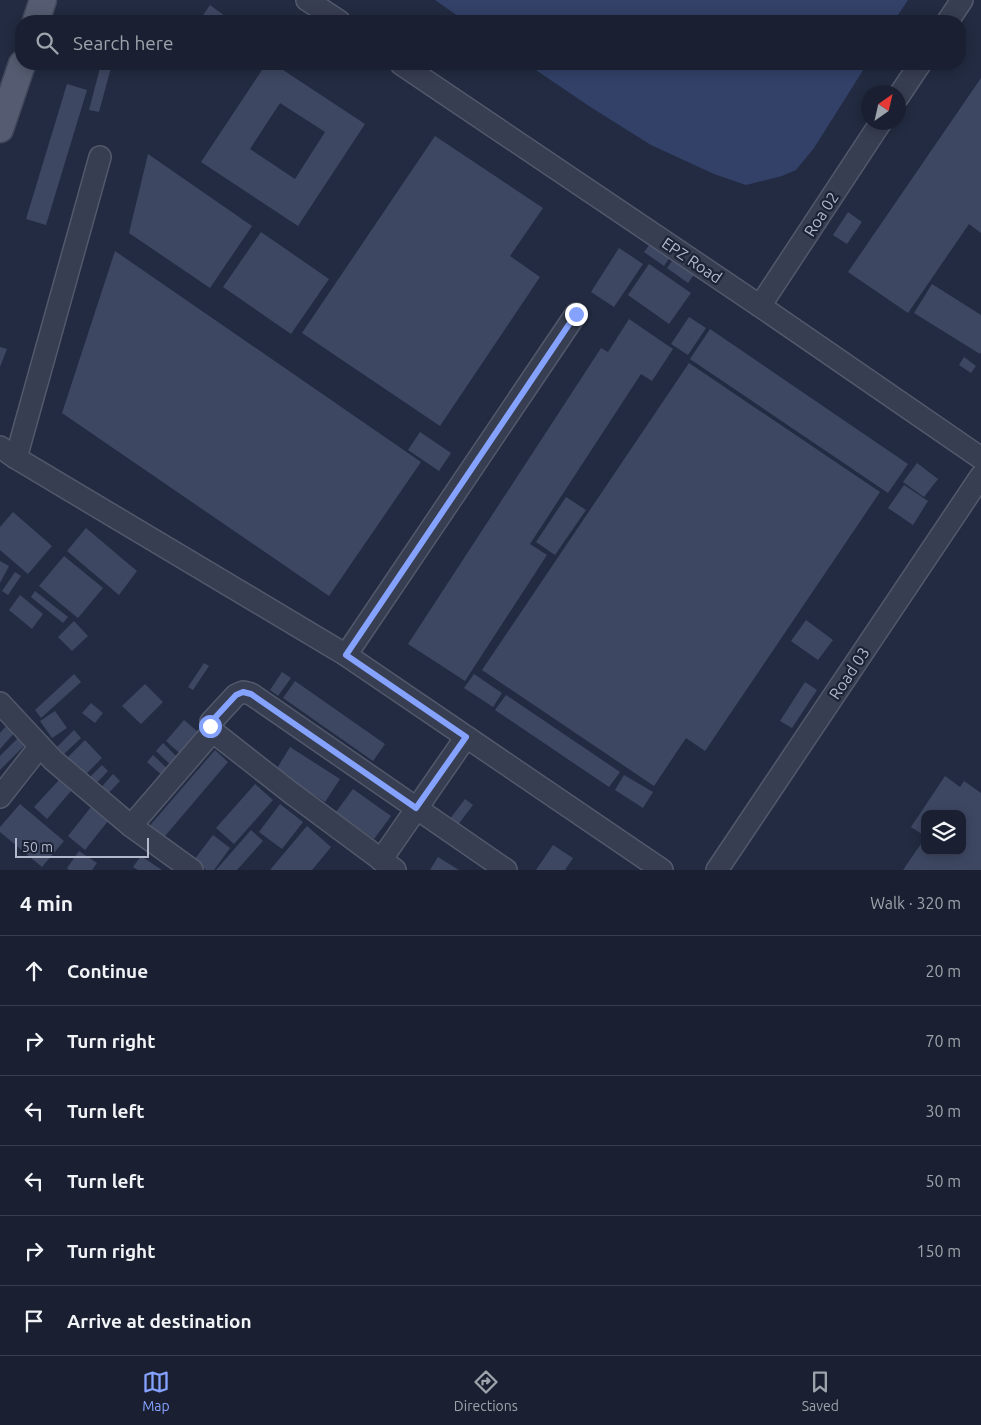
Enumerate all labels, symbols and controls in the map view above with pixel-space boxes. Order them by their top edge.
search box [15,15,966,70]
icon: search [33,29,61,57]
text: Search here [73,32,173,54]
north arrow [861,85,906,130]
street label: Roa 02 [800,188,842,240]
street label: EPZ Road [659,233,725,287]
route end [565,303,588,326]
street label: Road 03 [825,644,873,702]
route start [199,715,222,738]
map controls [921,810,966,855]
button: layers [921,810,966,855]
scale bar [15,835,149,858]
text: 50 m [22,839,53,855]
text: 4 min [20,891,73,915]
text: Walk · 320 m [870,894,961,912]
icon: ahead [20,957,48,985]
text: Continue [67,960,148,982]
text: 20 m [925,962,961,980]
icon: right [20,1027,48,1055]
text: Turn right [67,1030,155,1052]
text: 70 m [925,1032,961,1050]
icon: left [20,1097,48,1125]
text: Turn left [67,1100,145,1122]
text: 30 m [925,1102,961,1120]
icon: left [20,1167,48,1195]
text: Turn left [67,1170,145,1192]
text: 50 m [925,1172,961,1190]
icon: right [20,1237,48,1265]
text: Turn right [67,1240,155,1262]
text: 150 m [916,1242,961,1260]
icon: arrive [20,1307,48,1335]
text: Arrive at destination [67,1310,252,1332]
tab: Map [142,1368,170,1414]
tab: Directions [454,1368,518,1414]
tab: Saved [802,1368,839,1414]

